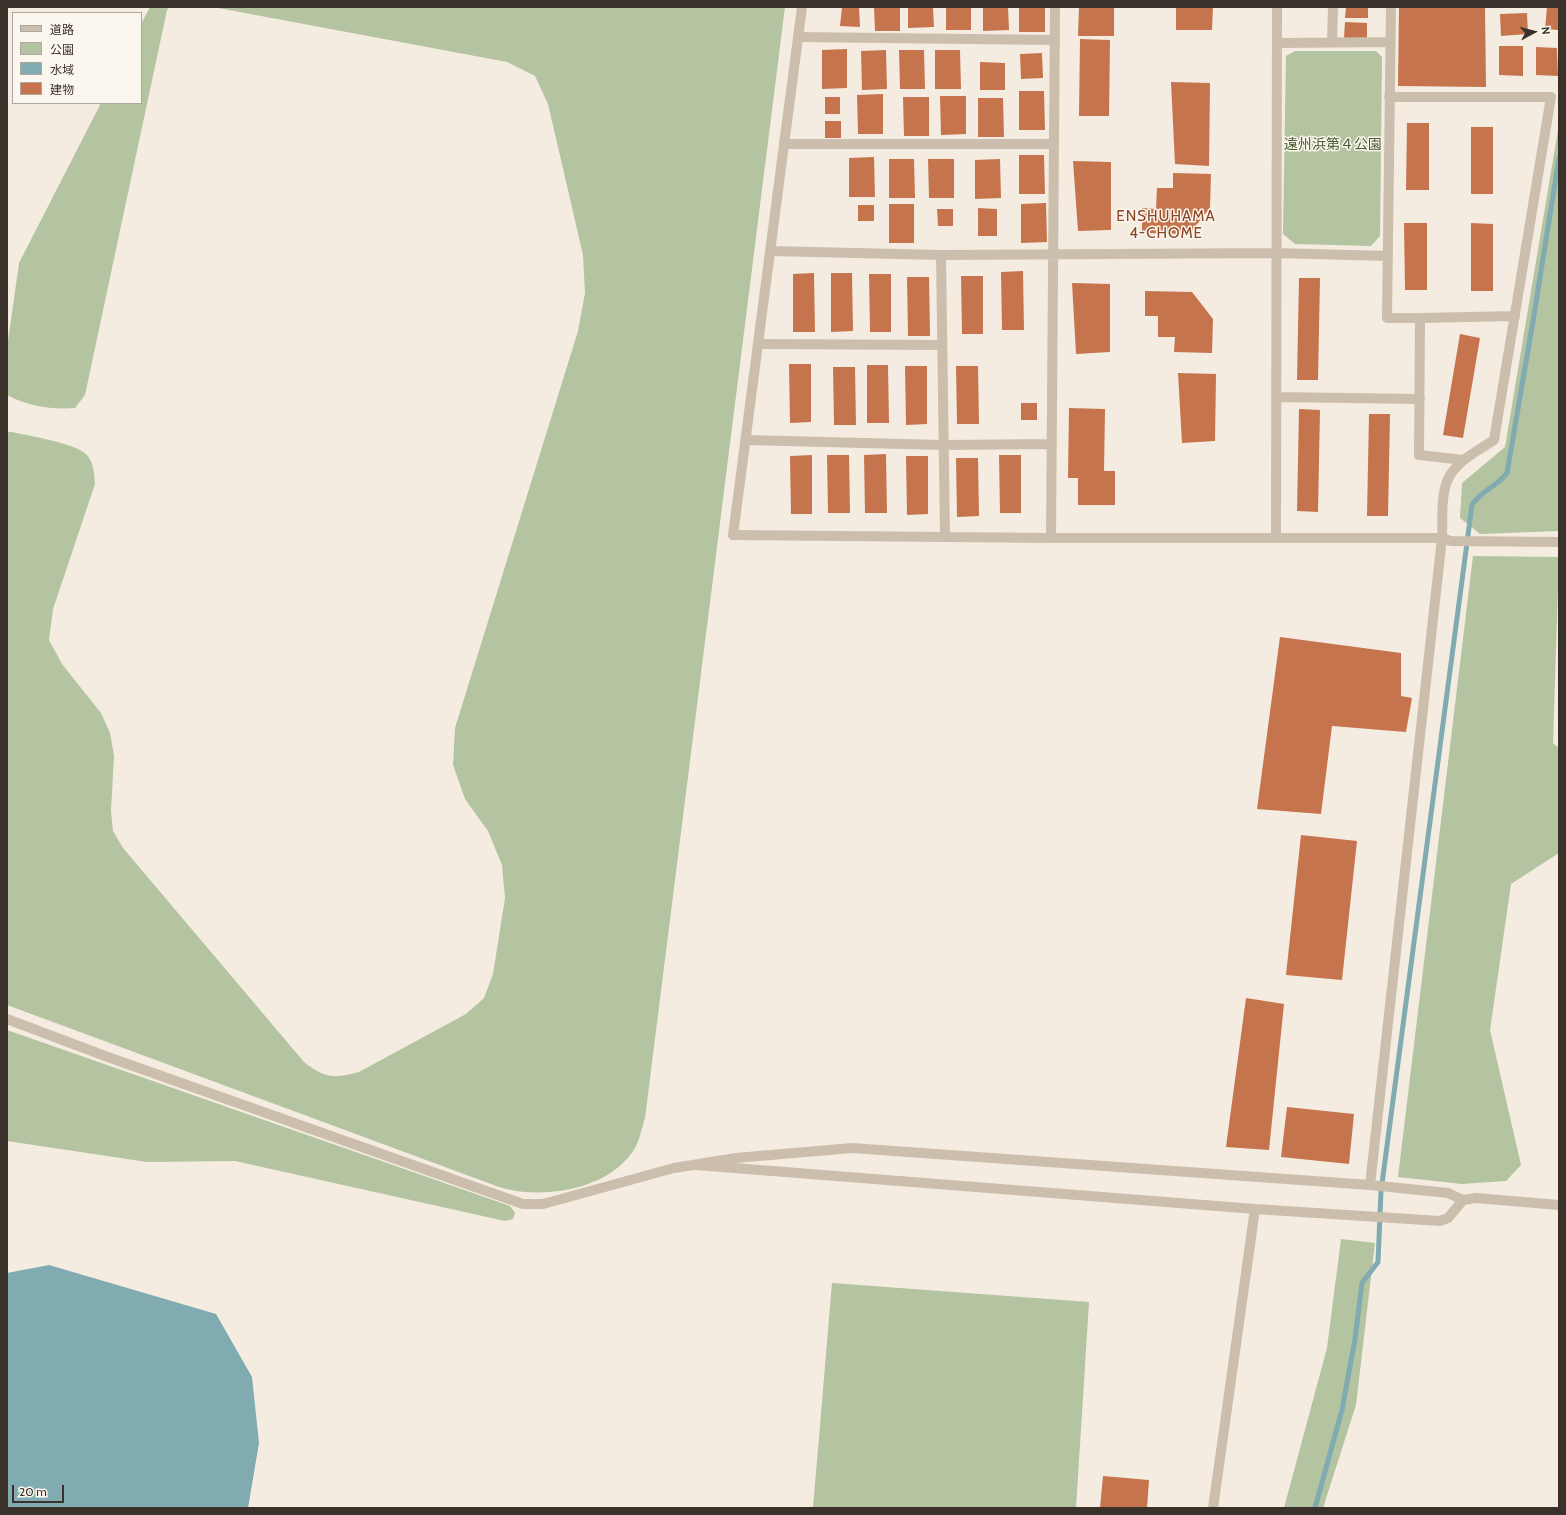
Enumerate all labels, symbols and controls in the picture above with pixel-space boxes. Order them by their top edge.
legend [12,12,142,104]
north arrow [1514,12,1554,52]
text: 道路 [50,22,74,37]
text: N [1538,26,1553,35]
text: 公園 [50,42,74,57]
text: 水域 [50,62,74,77]
text: 建物 [50,82,74,97]
park label: 遠州浜第４公園 [1284,137,1382,153]
district label: ENSHUHAMA 4-CHOME [1116,208,1216,243]
scale bar [14,1477,66,1503]
text: 20 m [19,1484,47,1499]

